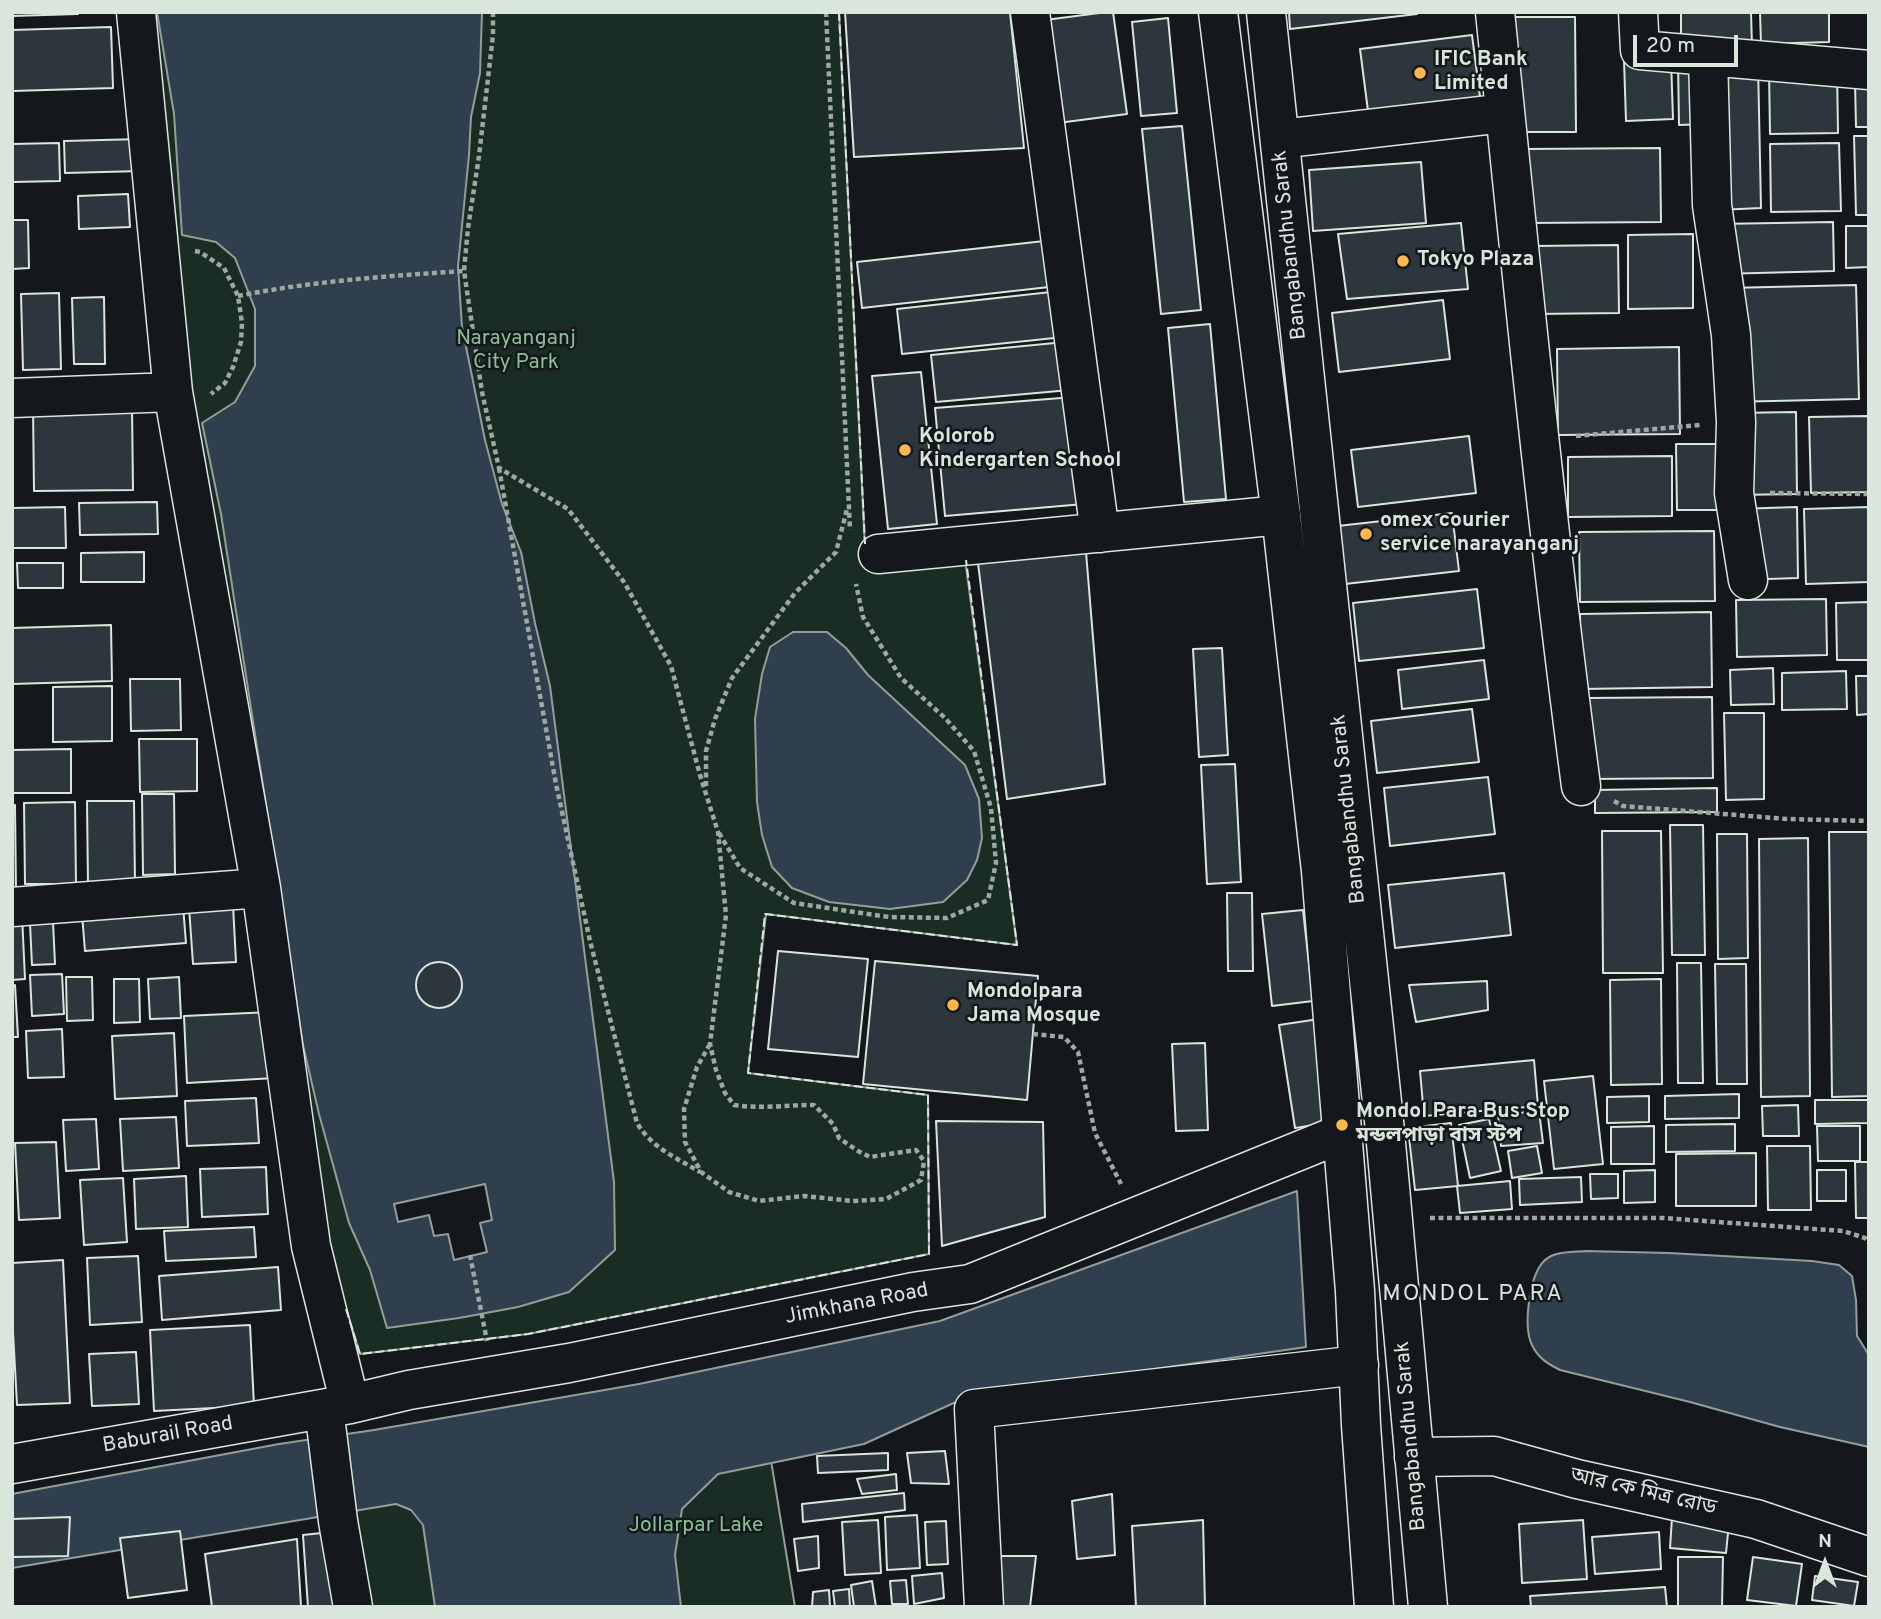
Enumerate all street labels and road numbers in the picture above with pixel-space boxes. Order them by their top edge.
street label: Bangabandhu Sarak [1269,149,1313,341]
street label: Bangabandhu Sarak [1328,713,1372,905]
street label: Jimkhana Road [783,1279,931,1331]
street label: Bangabandhu Sarak [1391,1340,1433,1532]
street label: Baburail Road [101,1412,235,1460]
street label: আর কে মিত্র রোড [1567,1464,1719,1522]

